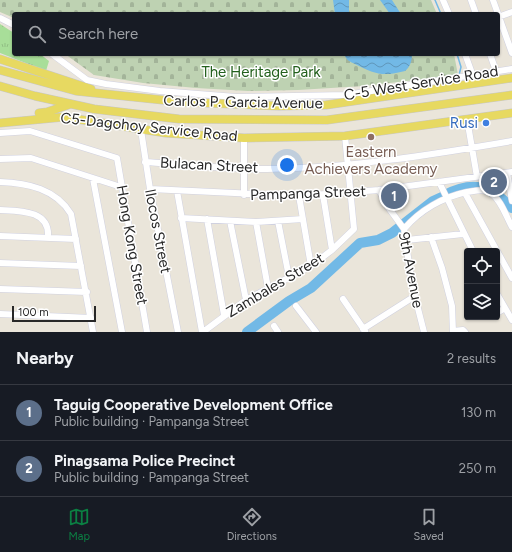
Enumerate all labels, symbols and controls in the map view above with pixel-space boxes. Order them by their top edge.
search box [12,12,500,56]
icon: search [26,23,48,45]
text: Search here [58,25,138,43]
street label: C-5 West Service Road [343,62,499,104]
park label: The Heritage Park [201,63,321,81]
street label: Carlos P. Garcia Avenue [163,92,323,112]
street label: C5-Dagohoy Service Road [60,109,238,145]
place label: Rusi [450,114,478,132]
marker: Rusi [481,118,491,128]
marker: Eastern Achievers Academy [366,132,376,142]
place label: Eastern Achievers Academy [305,143,438,178]
street label: Bulacan Street [159,153,259,177]
your location [277,155,297,175]
pin: 2 [481,167,507,197]
pin: 1 [381,181,407,211]
street label: Pampanga Street [250,182,367,204]
street label: Hong Kong Street [113,184,151,307]
street label: Ilocos Street [141,187,175,275]
street label: 9th Avenue [395,231,427,309]
map controls [464,248,500,320]
button: locate [464,248,500,284]
street label: Zambales Street [223,249,327,321]
button: layers [464,284,500,320]
scale bar [12,304,96,323]
text: 100 m [18,306,49,319]
text: Nearby [16,348,74,368]
text: 2 results [447,351,496,366]
text: Taguig Cooperative Development Office [54,396,333,414]
text: 1 [26,405,32,420]
text: 130 m [461,405,496,420]
text: Public building · Pampanga Street [54,414,249,429]
text: Pinagsama Police Precinct [54,452,235,470]
text: 2 [25,461,33,476]
text: 250 m [459,461,496,476]
text: Public building · Pampanga Street [54,470,249,485]
tab: Map [68,506,90,543]
tab: Directions [227,506,277,543]
tab: Saved [413,506,444,543]

